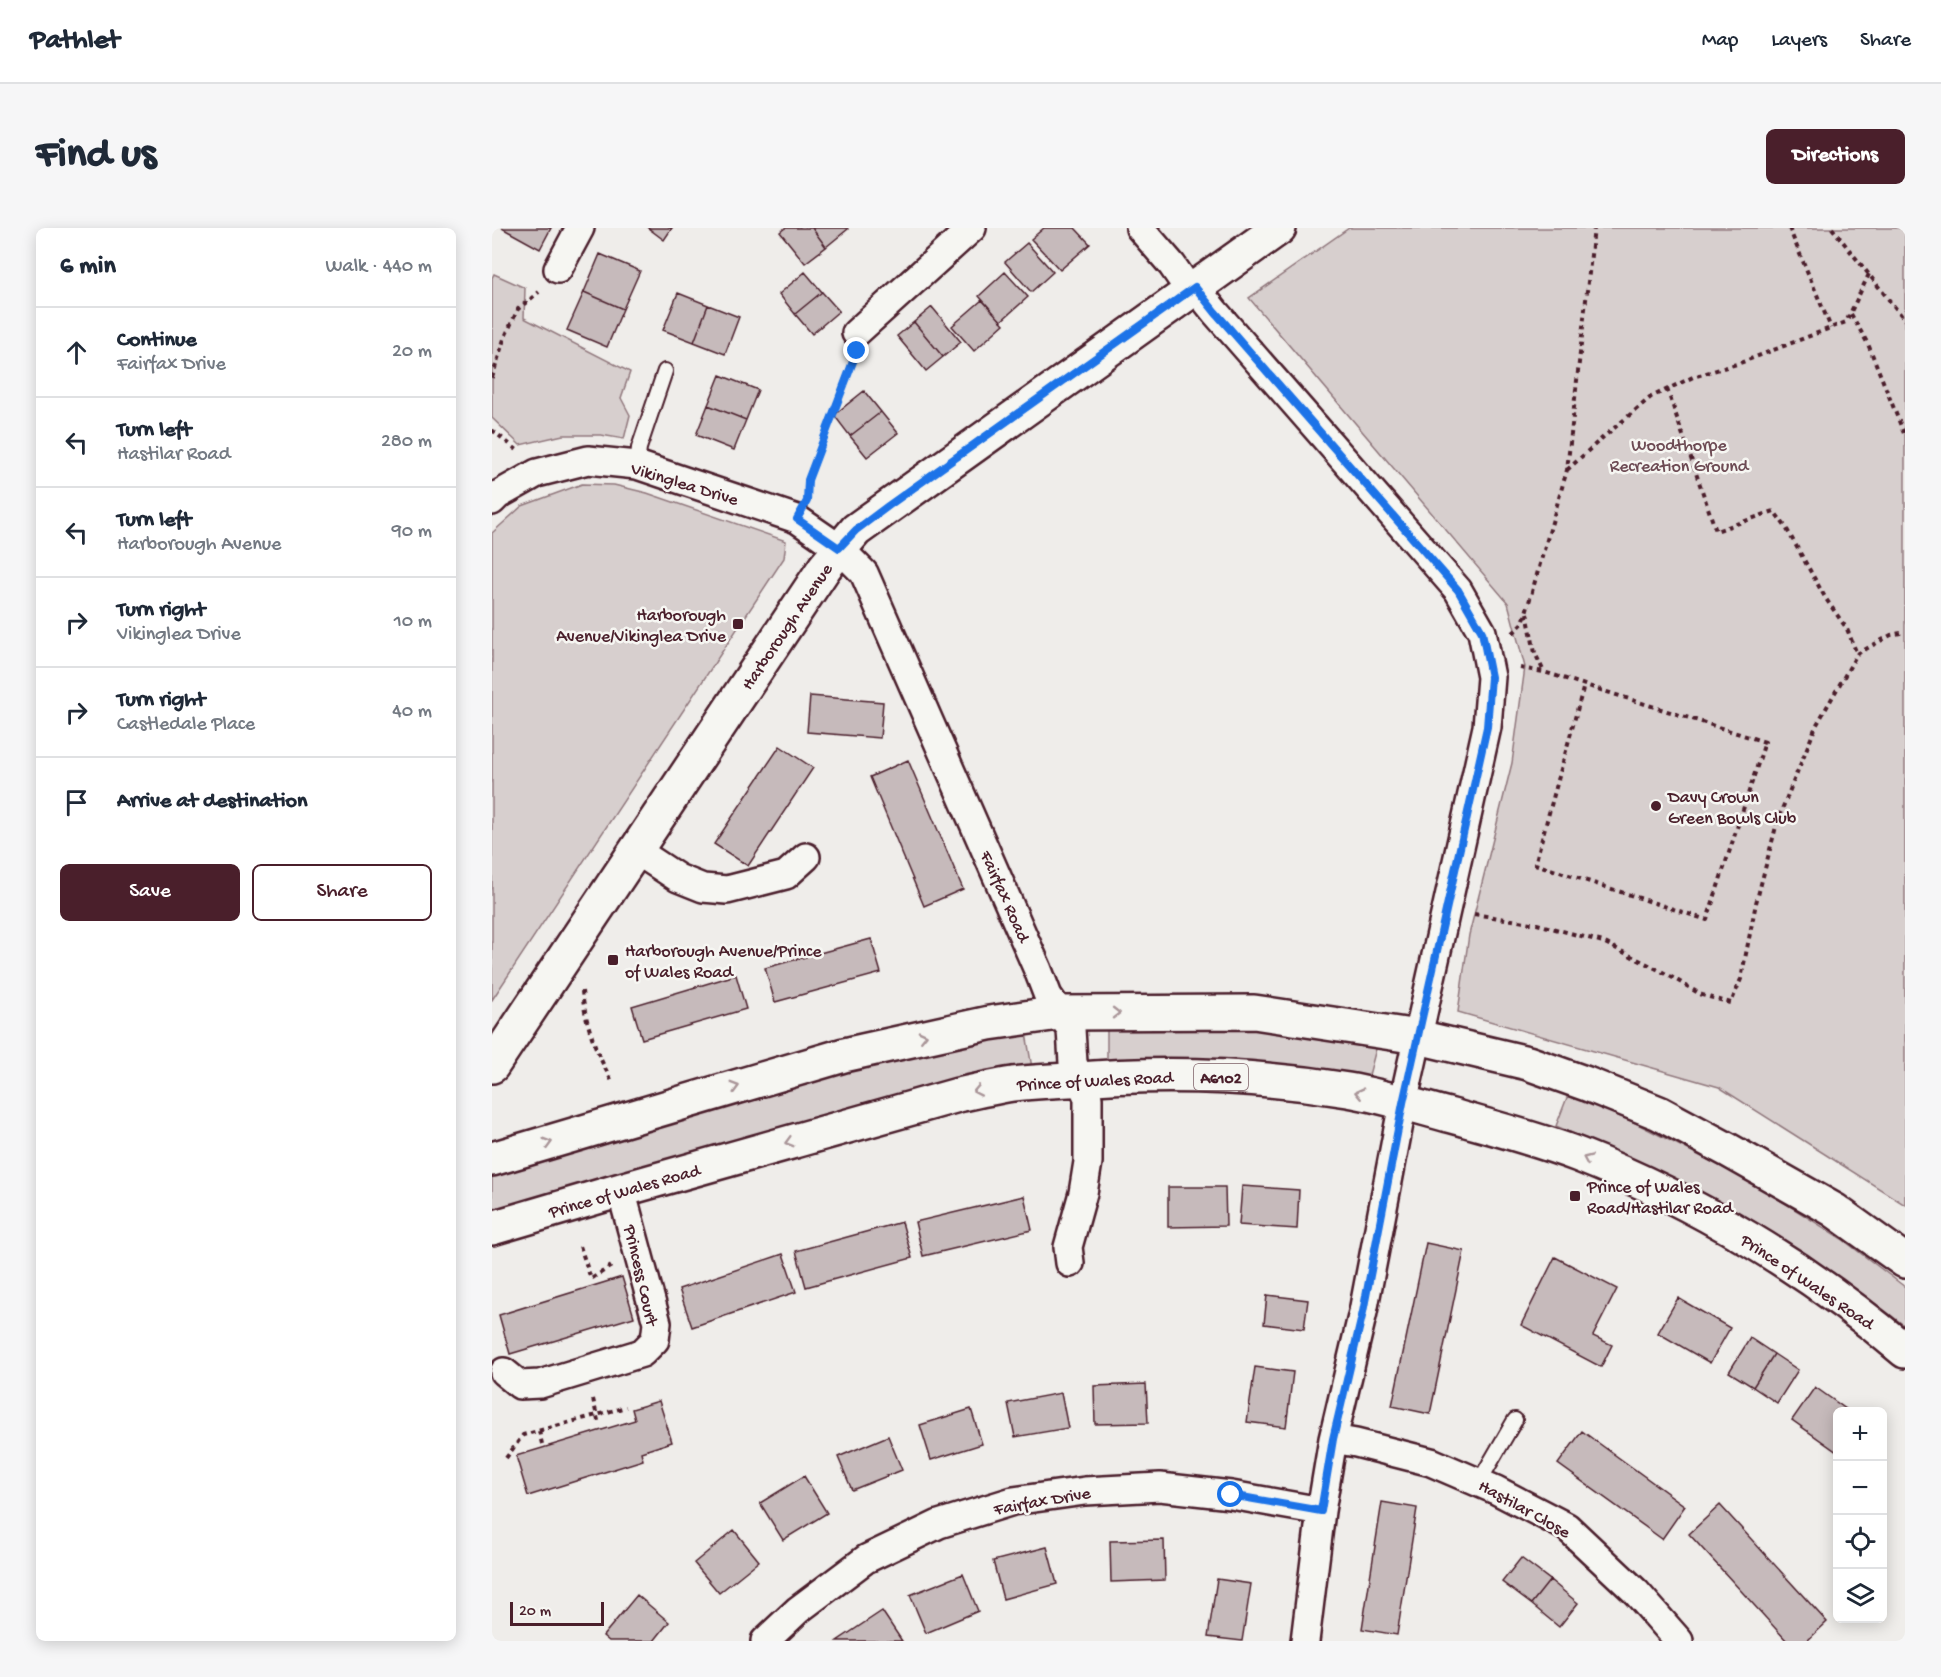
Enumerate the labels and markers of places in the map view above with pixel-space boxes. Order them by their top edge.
place label: Harborough Avenue/Vikinglea Drive [556,606,727,648]
marker: Harborough Avenue/Vikinglea Drive [731,617,745,631]
place label: Davy Crown Green Bowls Club [1667,788,1797,830]
marker: Davy Crown Green Bowls Club [1649,799,1663,813]
place label: Harborough Avenue/Prince of Wales Road [625,942,822,984]
marker: Harborough Avenue/Prince of Wales Road [606,953,620,967]
place label: Prince of Wales Road/Hastilar Road [1586,1178,1734,1220]
marker: Prince of Wales Road/Hastilar Road [1568,1189,1582,1203]

